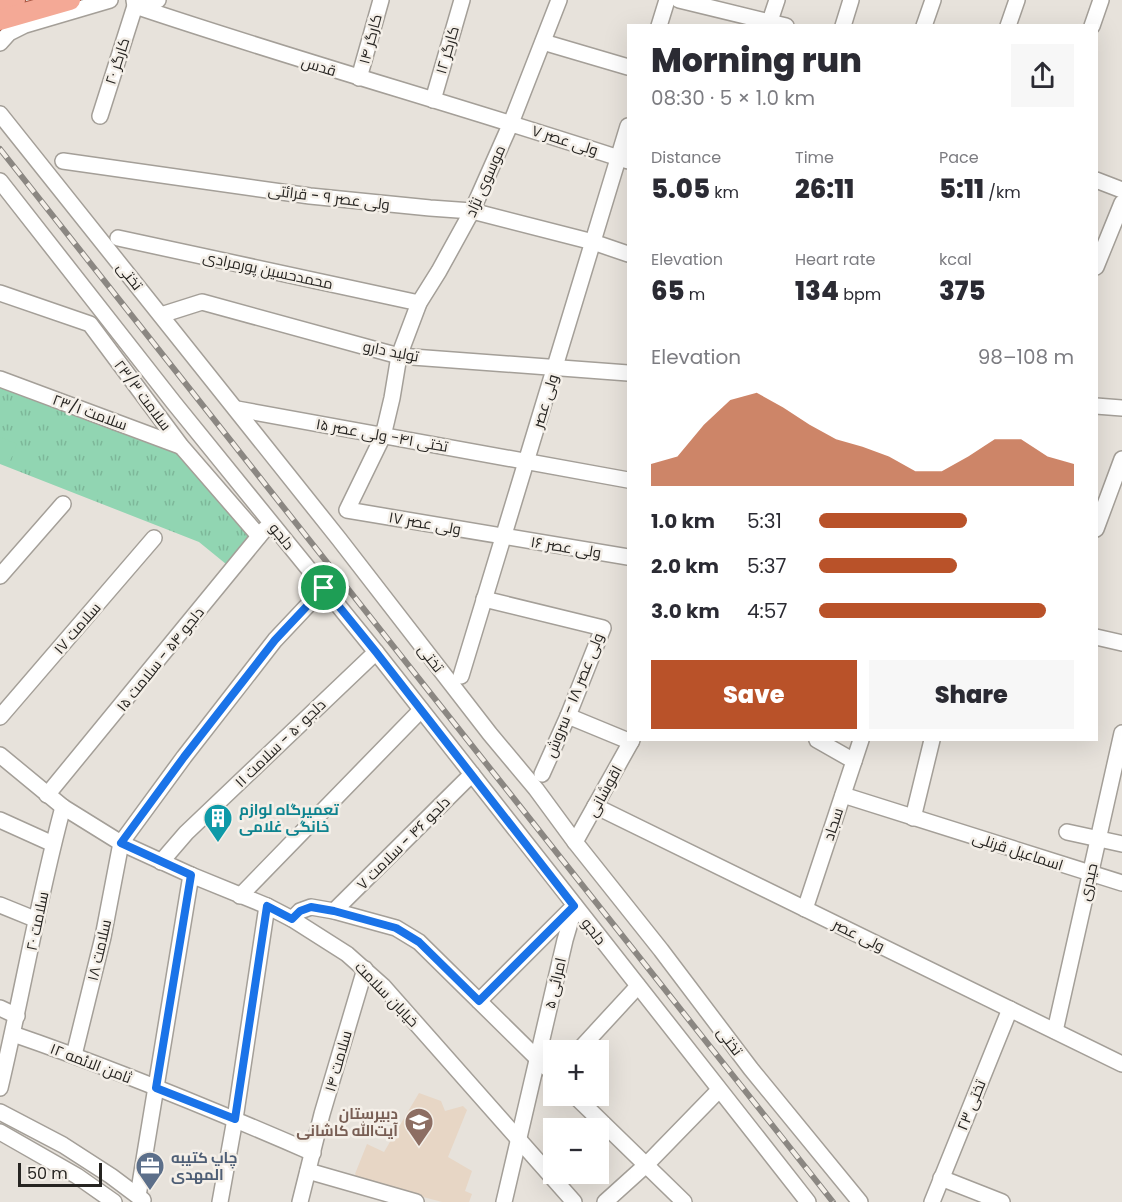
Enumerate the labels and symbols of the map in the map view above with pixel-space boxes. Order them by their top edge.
street label: کارگر ۱۴ [353,12,387,66]
street label: کارگر ۱۲ [430,24,464,76]
street label: کارگر ۲۰ [100,35,134,87]
street label: قدس [299,51,339,81]
street label: ولی عصر ۷ [529,119,601,161]
street label: موسوی نژاد [460,142,510,220]
street label: ولی عصر ۹ - قرائتی [267,179,391,215]
street label: محمدحسین پورمرادی [201,246,335,294]
street label: تختی [112,257,148,295]
street label: تولید دارو [361,335,421,367]
street label: سلامت ۲۳/۳ [109,355,177,435]
street label: ولی عصر [527,372,563,431]
street label: سلامت ۲۳/۱ [50,389,130,435]
street label: تختی ۴۱- ولی عصر ۱۵ [314,413,450,457]
street label: ولی عصر ۱۷ [387,506,463,540]
street label: دلجو [265,518,299,554]
street label: ولی عصر ۱۶ [529,531,603,563]
pin [298,562,349,613]
street label: سلامت ۱۷ [49,598,105,658]
street label: دلجو ۵۴ - سلامت ۱۵ [111,602,209,716]
street label: ولی عصر ۱۸ - سروش [539,630,609,760]
street label: تختی [413,639,449,677]
street label: دلجو ۵۰ - سلامت ۱۱ [230,694,330,792]
street label: اقوشانی [581,761,627,821]
street label: دلجو ۴۶ - سلامت ۷ [352,792,454,894]
place label: تعمیرگاه لوازم خانگی غلامی [239,799,339,837]
building icon: تعمیرگاه لوازم خانگی غلامی [202,802,234,844]
street label: سجاد [818,805,848,843]
street label: اسماعیل قرنلی [970,826,1066,876]
street label: حیدری [1073,861,1103,903]
street label: سلامت ۲۰ [20,889,54,953]
street label: دلجو [577,913,611,949]
street label: ولی عصر [829,913,888,957]
street label: سلامت ۱۸ [82,917,116,983]
street label: امرائی ۵ [539,955,571,1011]
street label: خیابان سلامت [350,957,424,1031]
street label: تختی [712,1022,748,1060]
street label: سلامت ۱۴ [319,1028,357,1094]
street label: ثامن الائمه ۱۲ [47,1038,135,1088]
street label: تختی ۲۳ [951,1077,991,1133]
place label: دبیرستان آیت‌الله کاشانی [296,1103,398,1141]
school or university icon: دبیرستان آیت‌الله کاشانی [403,1106,435,1148]
place label: چاپ‌ کتیبه المهدی [171,1147,237,1185]
office icon: چاپ‌ کتیبه المهدی [134,1150,166,1192]
scale bar [18,1160,102,1188]

